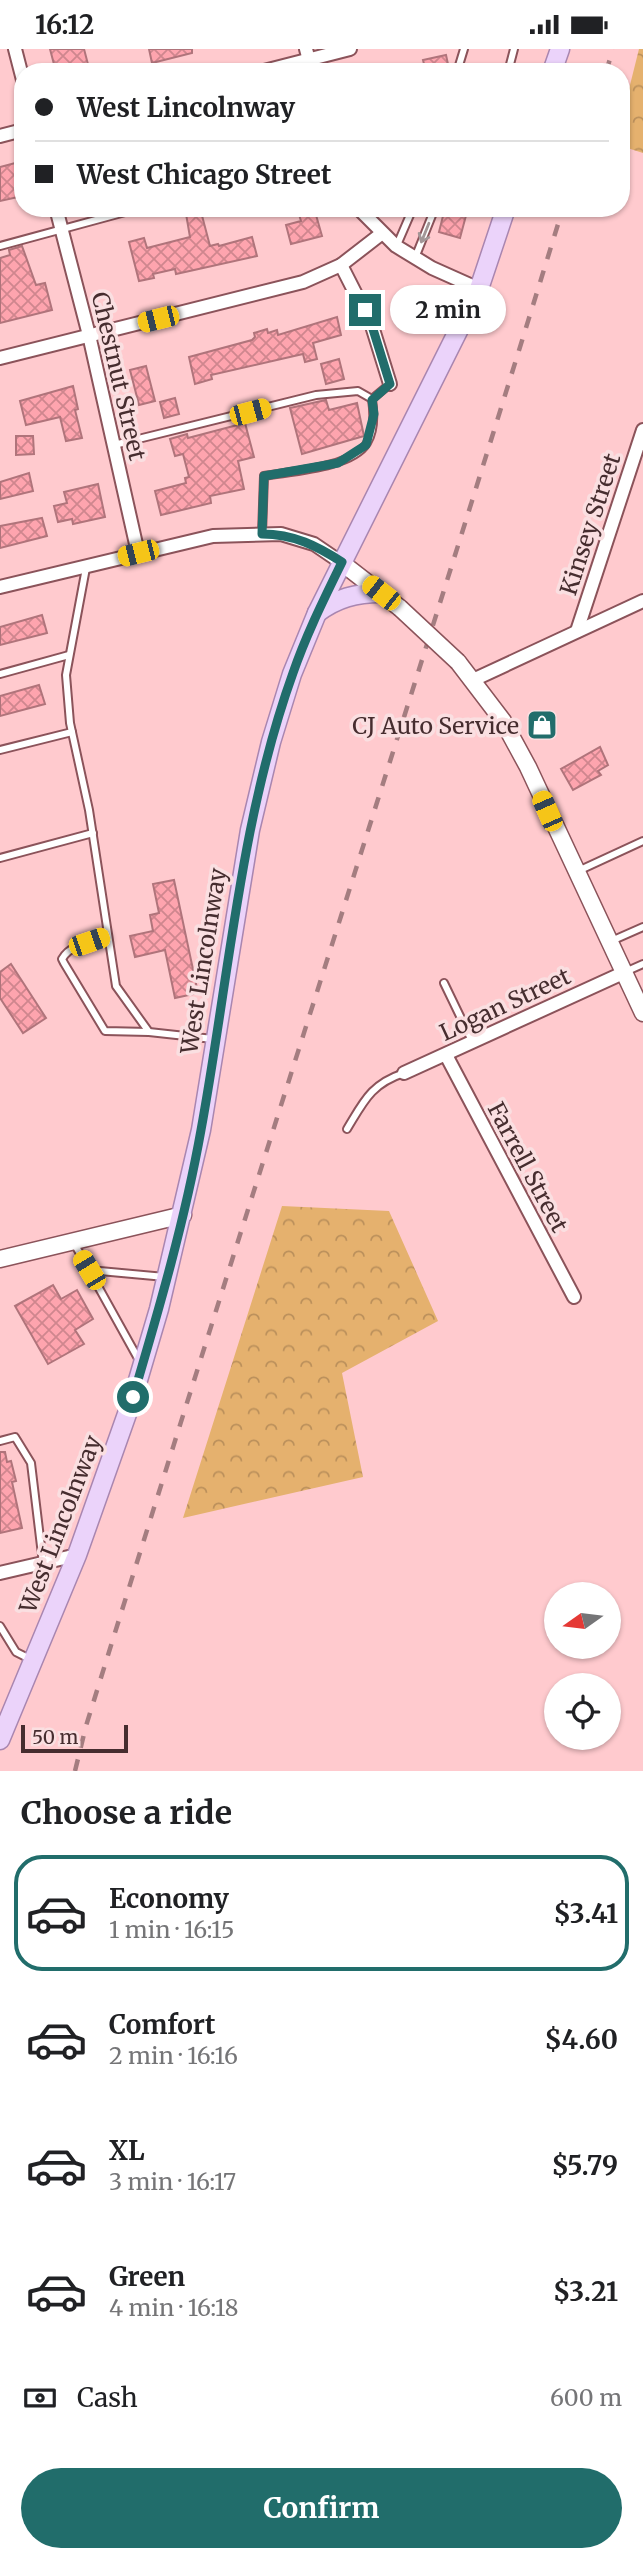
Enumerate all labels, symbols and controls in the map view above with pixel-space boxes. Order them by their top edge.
text: 16:12 [35,8,94,41]
text: West Lincolnway [77,91,295,124]
text: West Chicago Street [77,158,331,191]
one-way arrow [418,222,431,243]
callout: 2 min [390,285,505,335]
street label: Chestnut Street [86,289,152,463]
route end [349,294,381,326]
text: 2 min [415,295,481,324]
car [136,304,181,334]
car [227,396,274,428]
street label: Kinsey Street [553,449,627,599]
car [116,538,161,568]
car [358,572,405,614]
shop icon: CJ Auto Service [525,708,559,742]
place label: CJ Auto Service [352,711,519,740]
car [529,788,566,834]
street label: West Lincolnway [174,865,232,1057]
car [66,925,113,959]
street label: Logan Street [435,961,575,1047]
street label: Farrell Street [482,1097,574,1237]
car [70,1247,109,1293]
route start [117,1381,149,1413]
street label: West Lincolnway [12,1431,107,1618]
north arrow [544,1582,621,1659]
map controls [544,1582,621,1750]
button: locate [544,1673,621,1750]
scale bar [21,1722,128,1754]
text: 50 m [32,1725,78,1749]
text: Choose a ride [21,1793,232,1833]
icon: car [25,1882,88,1945]
text: Economy [109,1882,229,1915]
text: $3.41 [553,1897,618,1930]
text: 1 min · 16:15 [109,1915,234,1944]
icon: car [25,2008,88,2071]
text: Comfort [109,2008,215,2041]
text: $4.60 [545,2023,618,2056]
text: 2 min · 16:16 [109,2041,238,2070]
icon: car [25,2134,88,2197]
text: XL [109,2134,145,2167]
text: $5.79 [551,2149,618,2182]
text: 3 min · 16:17 [109,2167,236,2196]
icon: car [25,2260,88,2323]
text: Green [109,2260,185,2293]
text: $3.21 [553,2275,618,2308]
text: 4 min · 16:18 [109,2293,238,2322]
icon: cash [21,2379,59,2417]
text: Cash [77,2381,138,2414]
text: 600 m [550,2383,622,2412]
button: Confirm [21,2468,622,2548]

